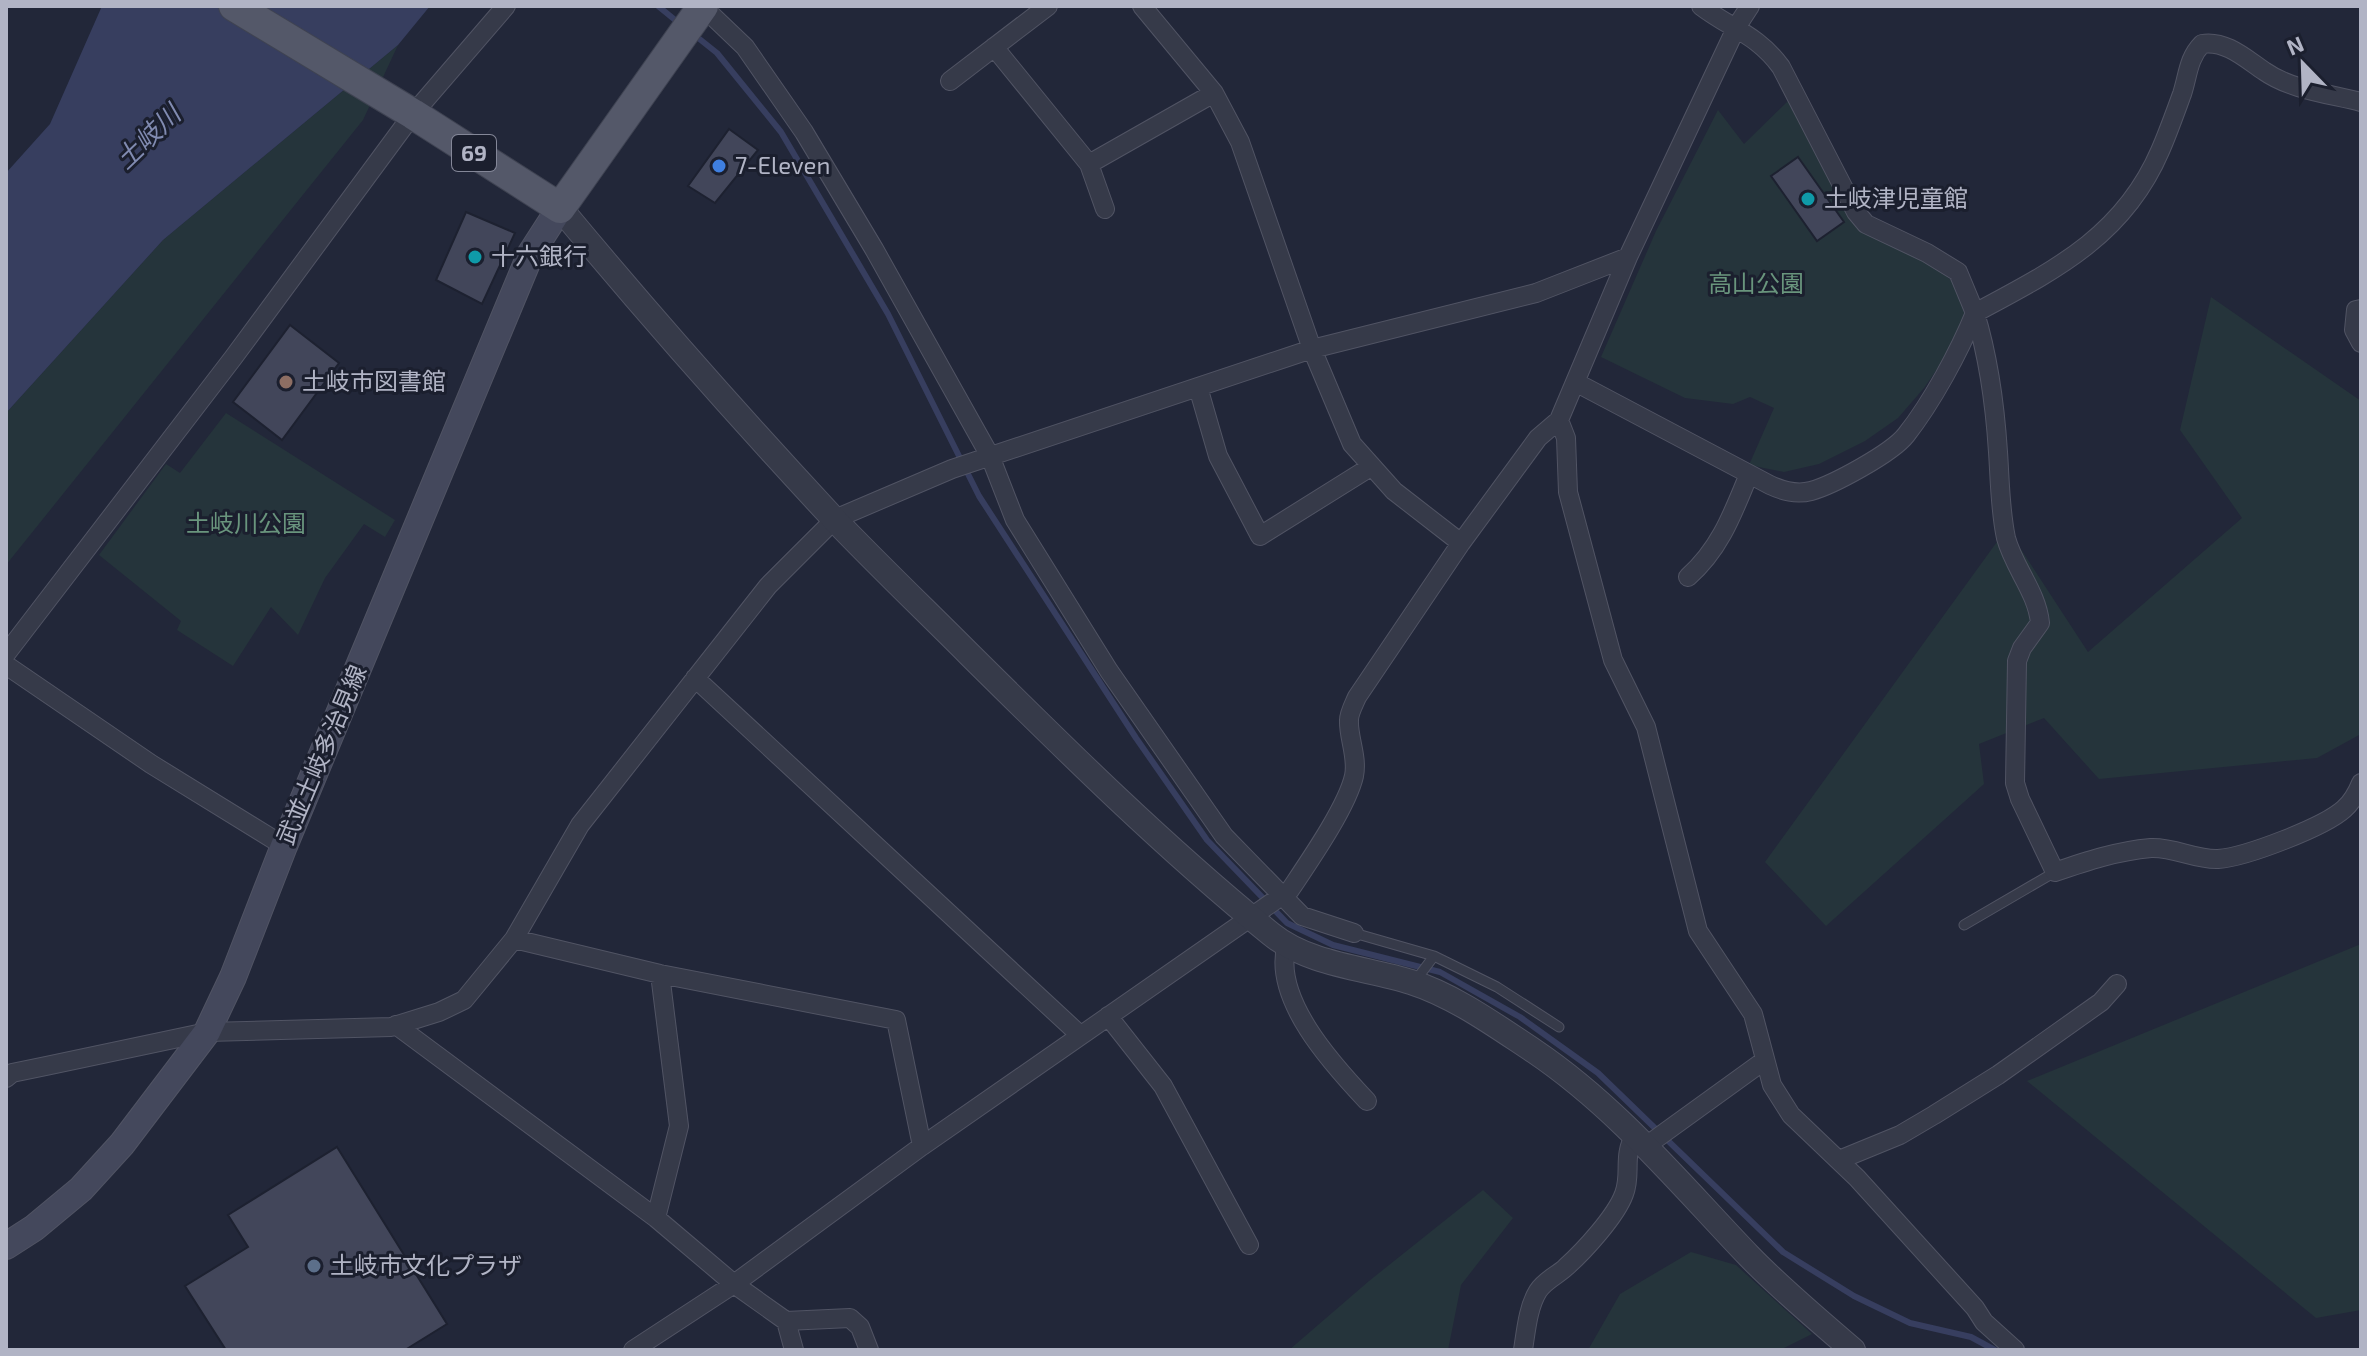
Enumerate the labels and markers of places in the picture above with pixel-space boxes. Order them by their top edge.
place label: 7-Eleven [735,150,830,179]
marker: 7-Eleven [710,157,728,175]
place label: 土岐津児童館 [1824,183,1968,212]
marker: 土岐津児童館 [1799,190,1817,208]
place label: 十六銀行 [491,241,587,270]
marker: 十六銀行 [466,248,484,266]
place label: 土岐市図書館 [302,366,446,395]
marker: 土岐市図書館 [277,373,295,391]
place label: 土岐市文化プラザ [330,1250,522,1279]
marker: 土岐市文化プラザ [305,1257,323,1275]

